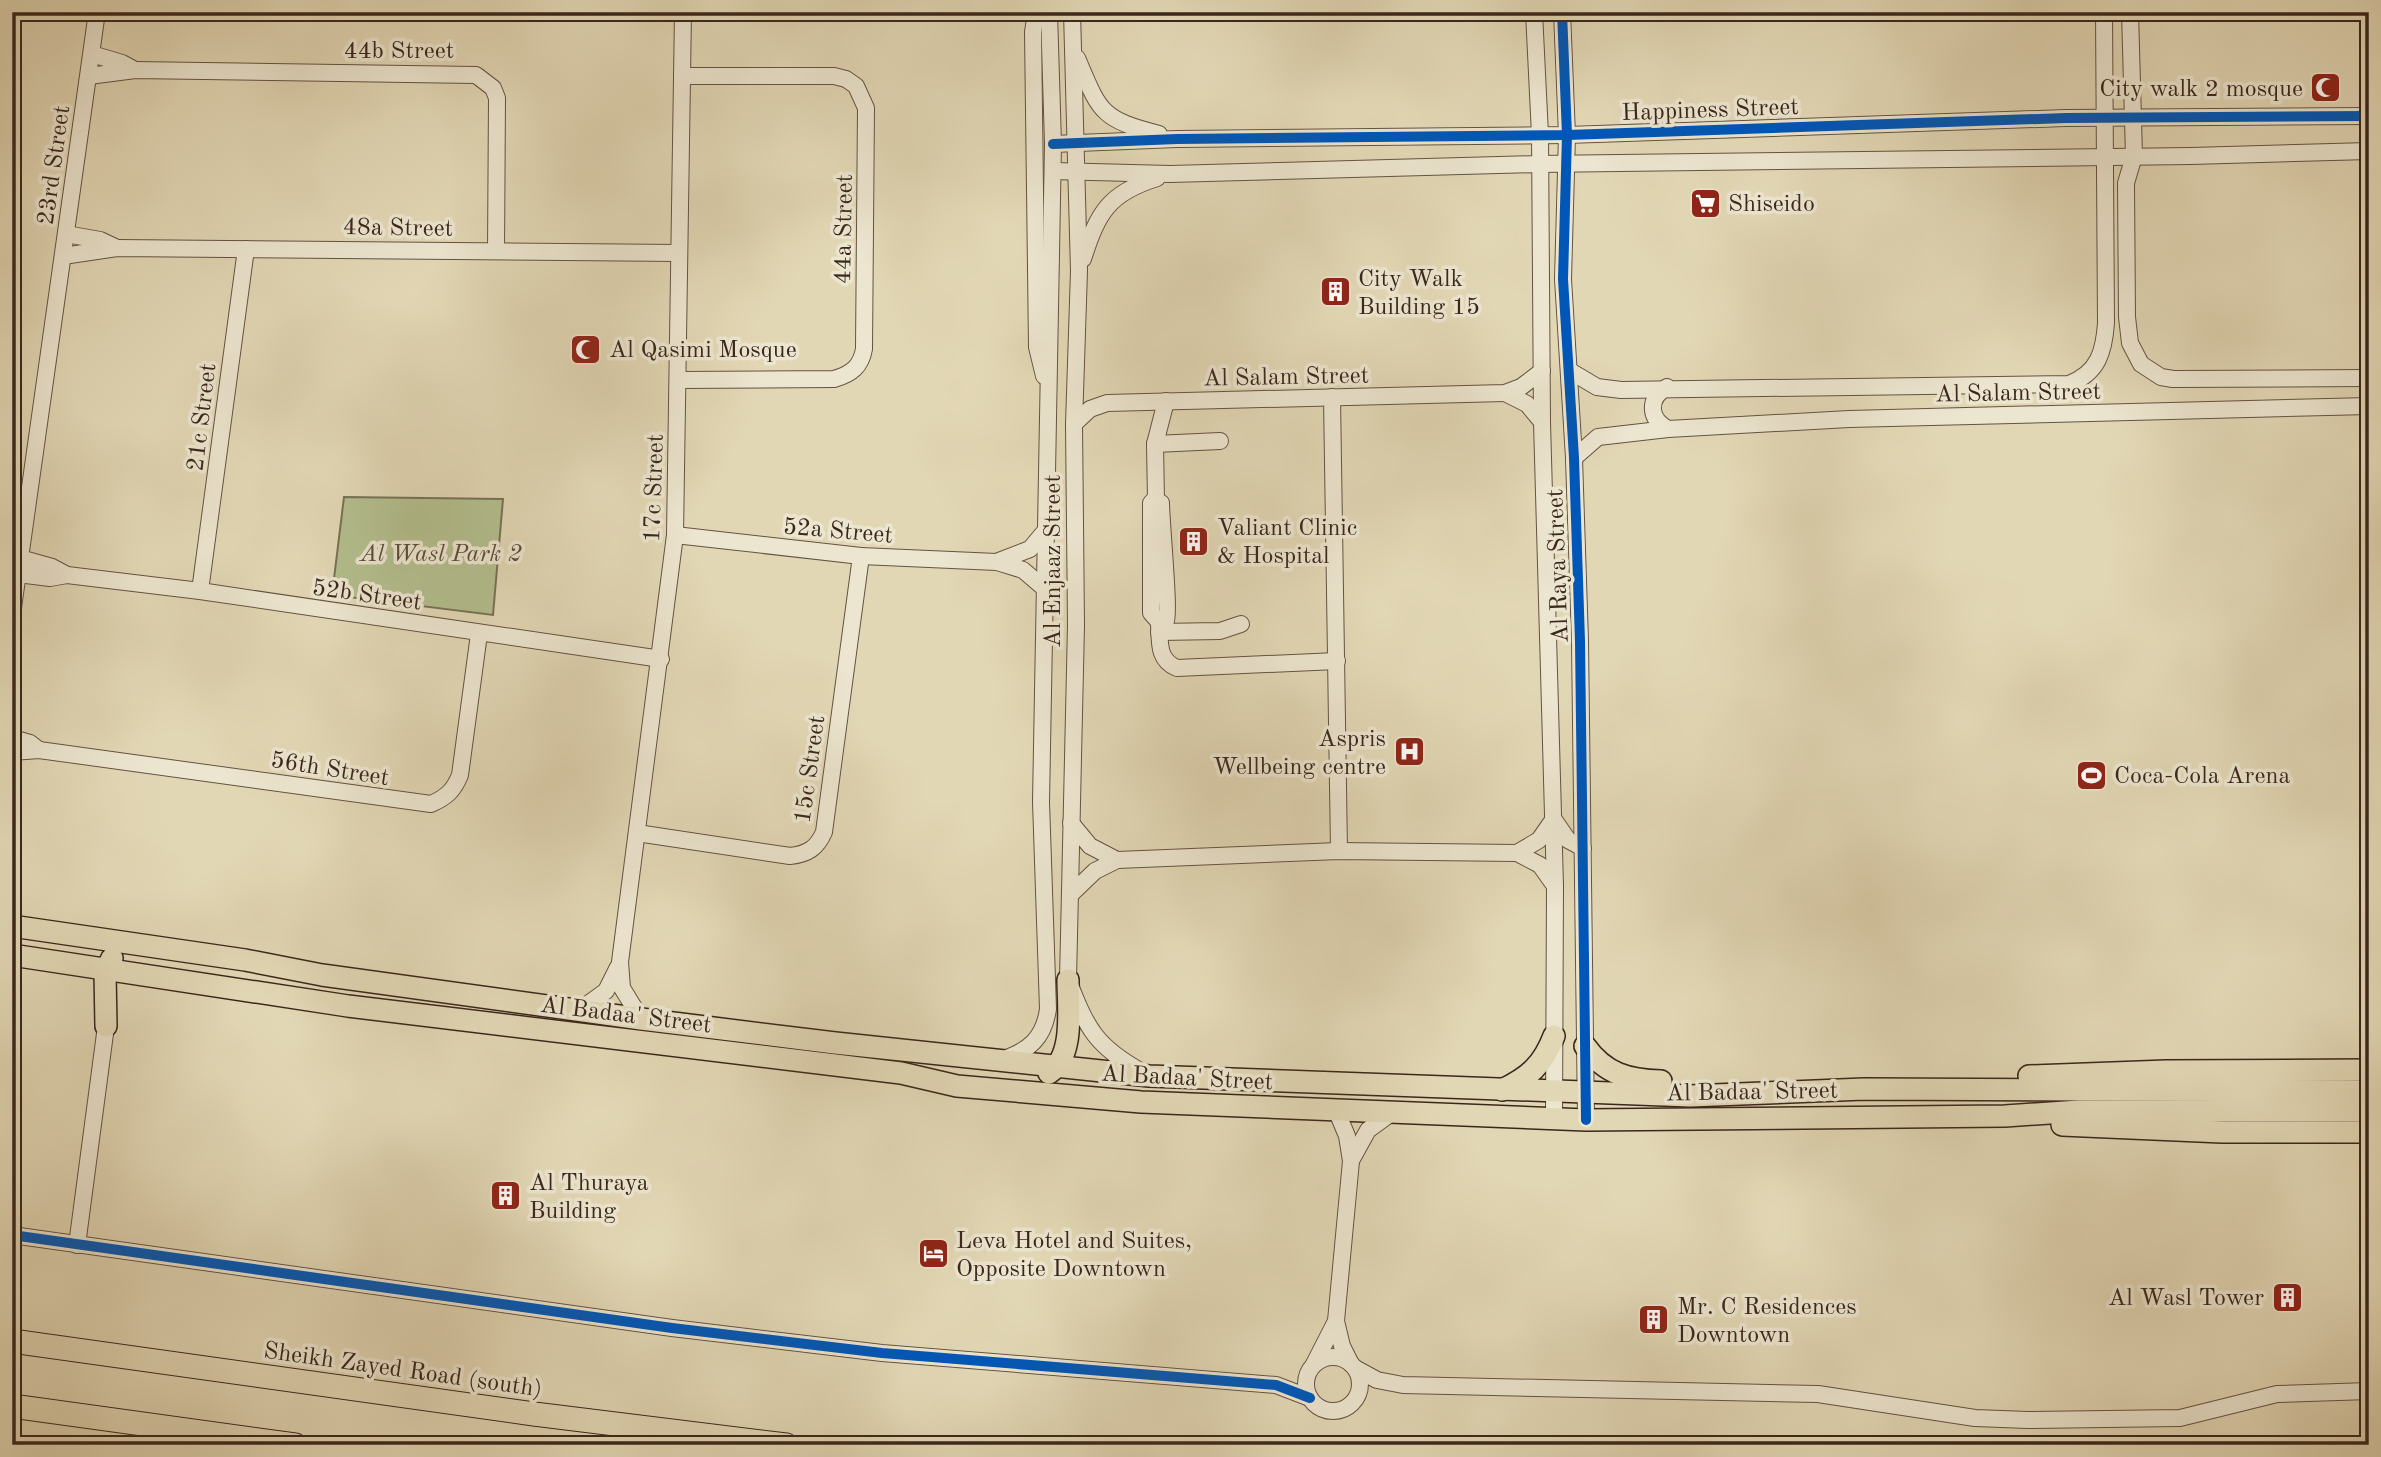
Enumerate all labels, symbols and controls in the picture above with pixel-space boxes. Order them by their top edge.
street label: 44b Street [344,40,454,64]
mosque icon: City walk 2 mosque [2309,71,2343,105]
place label: City walk 2 mosque [2099,78,2303,102]
street label: Happiness Street [1621,96,1799,126]
street label: 23rd Street [35,104,75,227]
street label: 44a Street [832,174,858,284]
supermarket icon: Shiseido [1688,186,1722,220]
place label: Shiseido [1728,193,1815,217]
street label: 48a Street [343,216,453,242]
place label: City Walk Building 15 [1358,268,1480,320]
building icon: City Walk Building 15 [1318,275,1352,309]
mosque icon: Al Qasimi Mosque [569,332,603,366]
place label: Al Qasimi Mosque [609,339,797,363]
street label: 21c Street [184,362,222,473]
street label: Al Salam Street [1203,365,1369,391]
street label: Al Salam Street [1935,381,2101,407]
street label: 17c Street [641,433,669,543]
street label: Al Enjaaz Street [1042,474,1066,648]
street label: Al Raya Street [1544,488,1574,643]
street label: 52a Street [782,515,894,549]
place label: Valiant Clinic & Hospital [1217,517,1357,569]
building icon: Valiant Clinic & Hospital [1177,524,1211,558]
park label: Al Wasl Park 2 [358,543,522,567]
street label: 52b Street [310,576,423,616]
street label: 15c Street [792,714,830,825]
place label: Aspris Wellbeing centre [1212,728,1386,780]
hospital icon: Aspris Wellbeing centre [1392,735,1426,769]
street label: 56th Street [269,749,391,791]
sports icon: Coca-Cola Arena [2074,758,2108,792]
place label: Coca-Cola Arena [2114,765,2290,789]
street label: Al Badaa' Street [539,994,713,1038]
street label: Al Badaa' Street [1100,1063,1274,1095]
street label: Al Badaa' Street [1666,1079,1838,1107]
place label: Al Thuraya Building [529,1172,649,1224]
building icon: Al Thuraya Building [489,1179,523,1213]
place label: Leva Hotel and Suites, Opposite Downtown [956,1230,1192,1282]
hotel icon: Leva Hotel and Suites, Opposite Downtown [916,1237,950,1271]
building icon: Al Wasl Tower [2270,1280,2304,1314]
place label: Al Wasl Tower [2108,1287,2264,1311]
place label: Mr. C Residences Downtown [1677,1296,1857,1348]
building icon: Mr. C Residences Downtown [1637,1303,1671,1337]
street label: Sheikh Zayed Road (south) [262,1340,544,1402]

